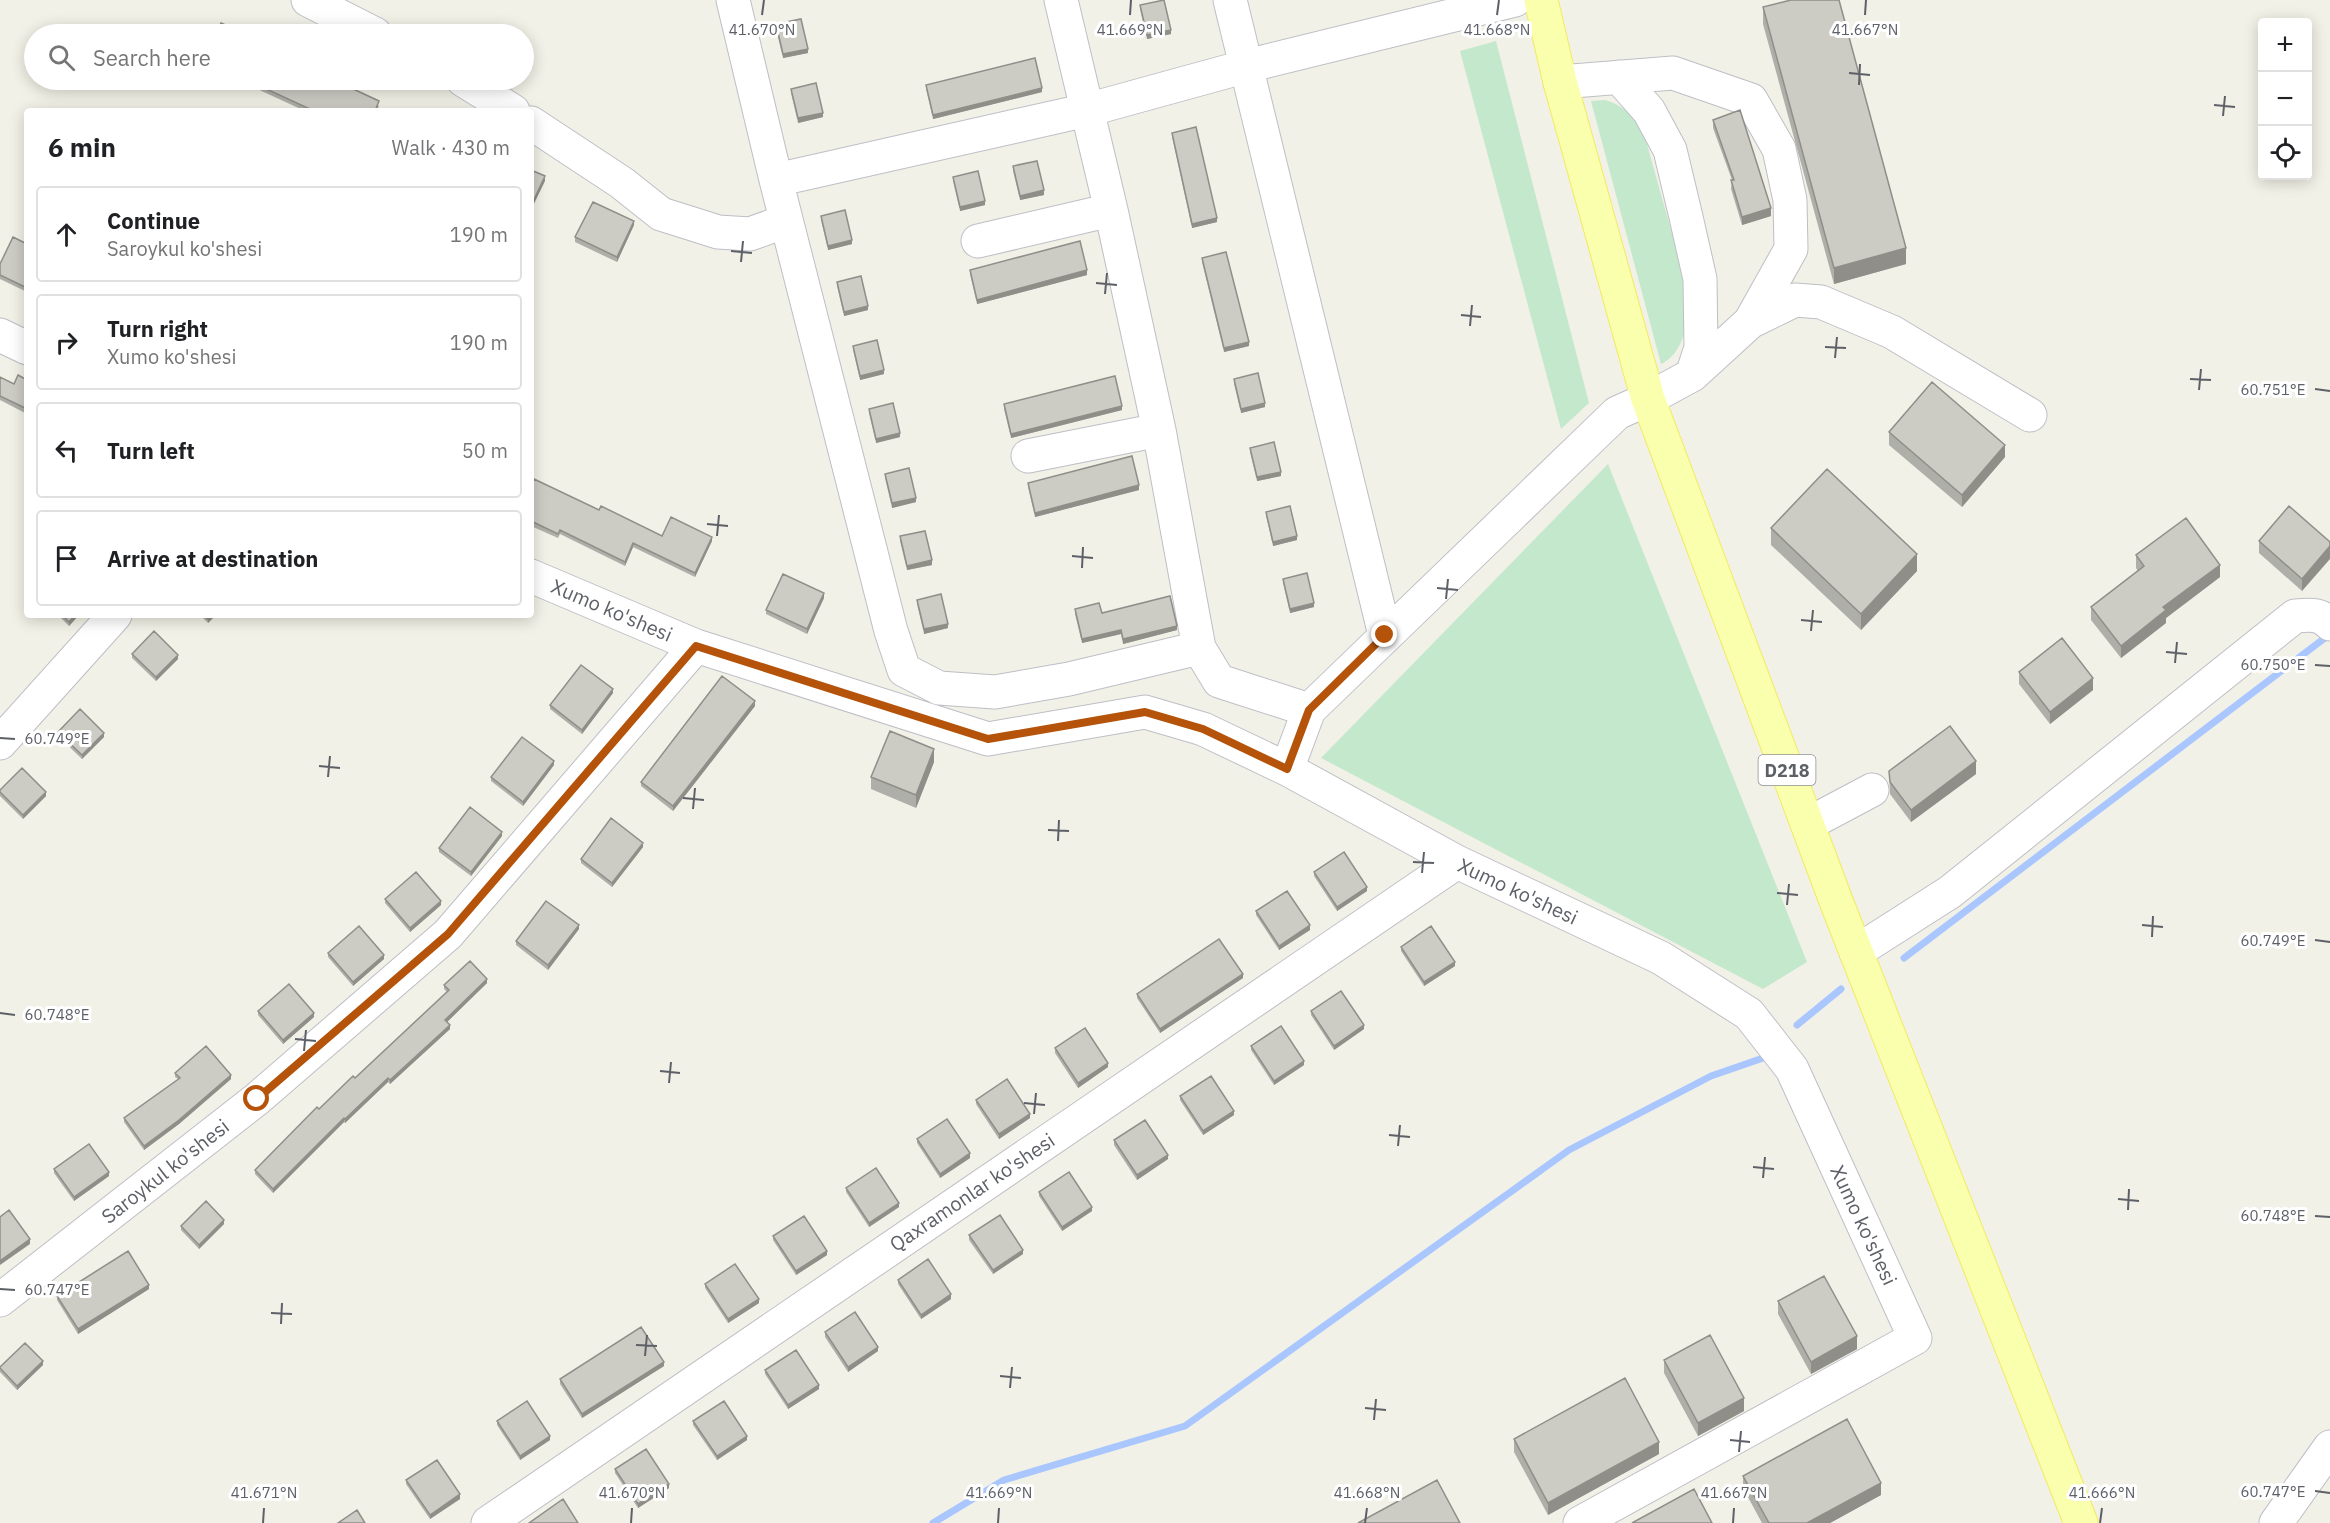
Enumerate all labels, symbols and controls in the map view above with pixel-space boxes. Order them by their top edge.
map controls [2258,18,2312,180]
button: + [2258,18,2312,72]
text: 41.670°N [729,20,795,39]
text: 41.669°N [1097,20,1163,39]
text: 41.668°N [1464,20,1530,39]
text: 41.667°N [1832,20,1898,39]
search box [24,24,534,90]
icon: search [45,41,78,74]
text: Search here [93,43,211,72]
button: − [2258,72,2312,126]
button: locate [2258,126,2312,180]
text: 6 min [48,130,116,164]
text: Walk · 430 m [392,134,510,161]
text: Continue [107,206,200,235]
icon: ahead [50,218,83,251]
text: 190 m [450,221,508,248]
text: Saroykul ko'shesi [107,235,262,262]
text: Turn right [107,314,208,343]
icon: right [50,326,83,359]
text: 190 m [450,329,508,356]
text: Xumo ko'shesi [107,343,236,370]
text: 60.751°E [2241,380,2305,399]
icon: left [50,434,83,467]
text: Turn left [107,436,195,465]
text: 50 m [462,437,508,464]
icon: arrive [50,542,83,575]
text: Arrive at destination [107,544,318,573]
street label: Xumo ko'shesi [547,572,677,648]
route end [1371,621,1397,647]
text: 60.750°E [2241,655,2305,674]
text: 60.749°E [25,729,89,748]
road number: D218 [1758,755,1816,785]
street label: Xumo ko'shesi [1454,851,1582,931]
text: 60.749°E [2241,931,2305,950]
text: 60.748°E [25,1005,89,1024]
route start [243,1085,269,1111]
street label: Saroykul ko'shesi [96,1113,234,1229]
street label: Qaxramonlar ko'shesi [884,1127,1060,1257]
street label: Xumo ko'shesi [1824,1161,1904,1289]
text: 60.748°E [2241,1206,2305,1225]
text: 60.747°E [25,1280,89,1299]
text: 60.747°E [2241,1482,2305,1501]
text: 41.671°N [231,1483,297,1502]
text: 41.670°N [599,1483,665,1502]
text: 41.669°N [966,1483,1032,1502]
text: 41.668°N [1334,1483,1400,1502]
text: 41.667°N [1701,1483,1767,1502]
text: 41.666°N [2069,1483,2135,1502]

